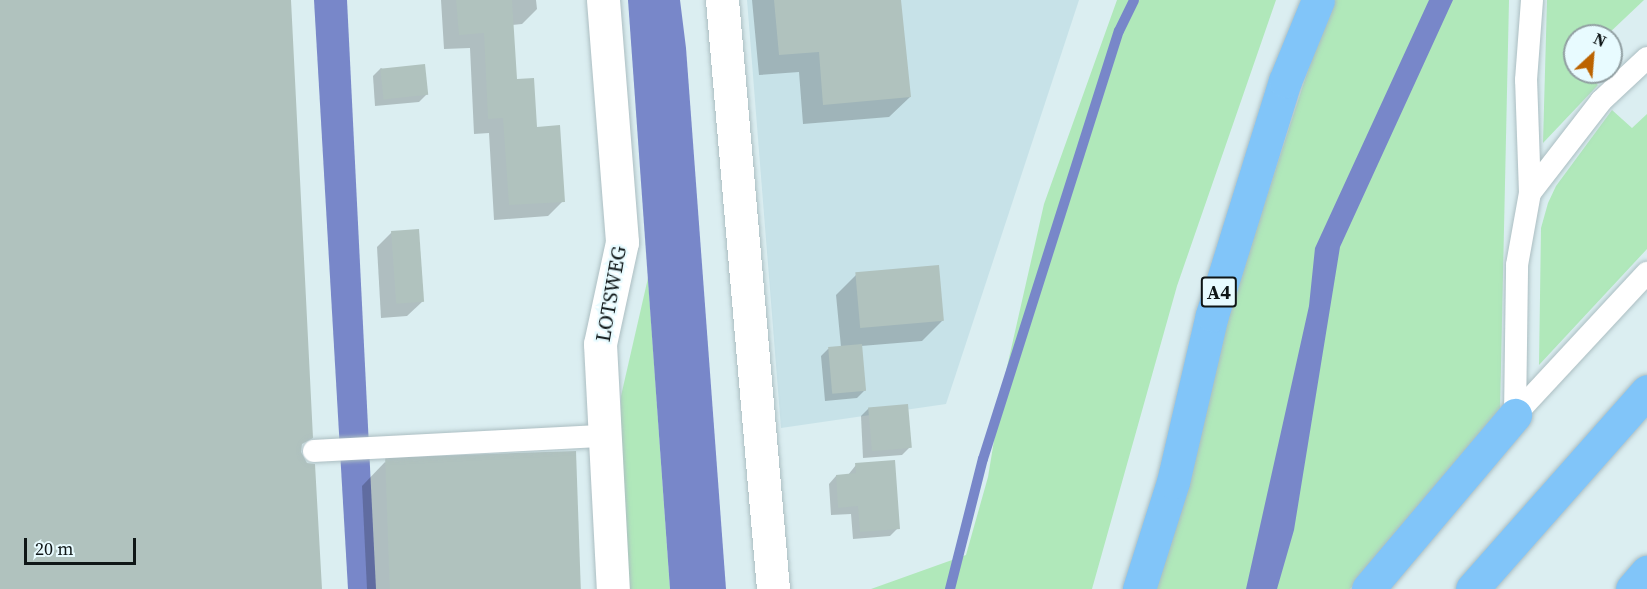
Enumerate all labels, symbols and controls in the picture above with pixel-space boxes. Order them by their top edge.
north arrow [1563,24,1623,84]
text: N [1590,27,1610,52]
street label: LOTSWEG [590,244,632,344]
road number: A4 [1200,275,1238,309]
scale bar [27,526,140,564]
text: 20 m [35,536,73,561]

